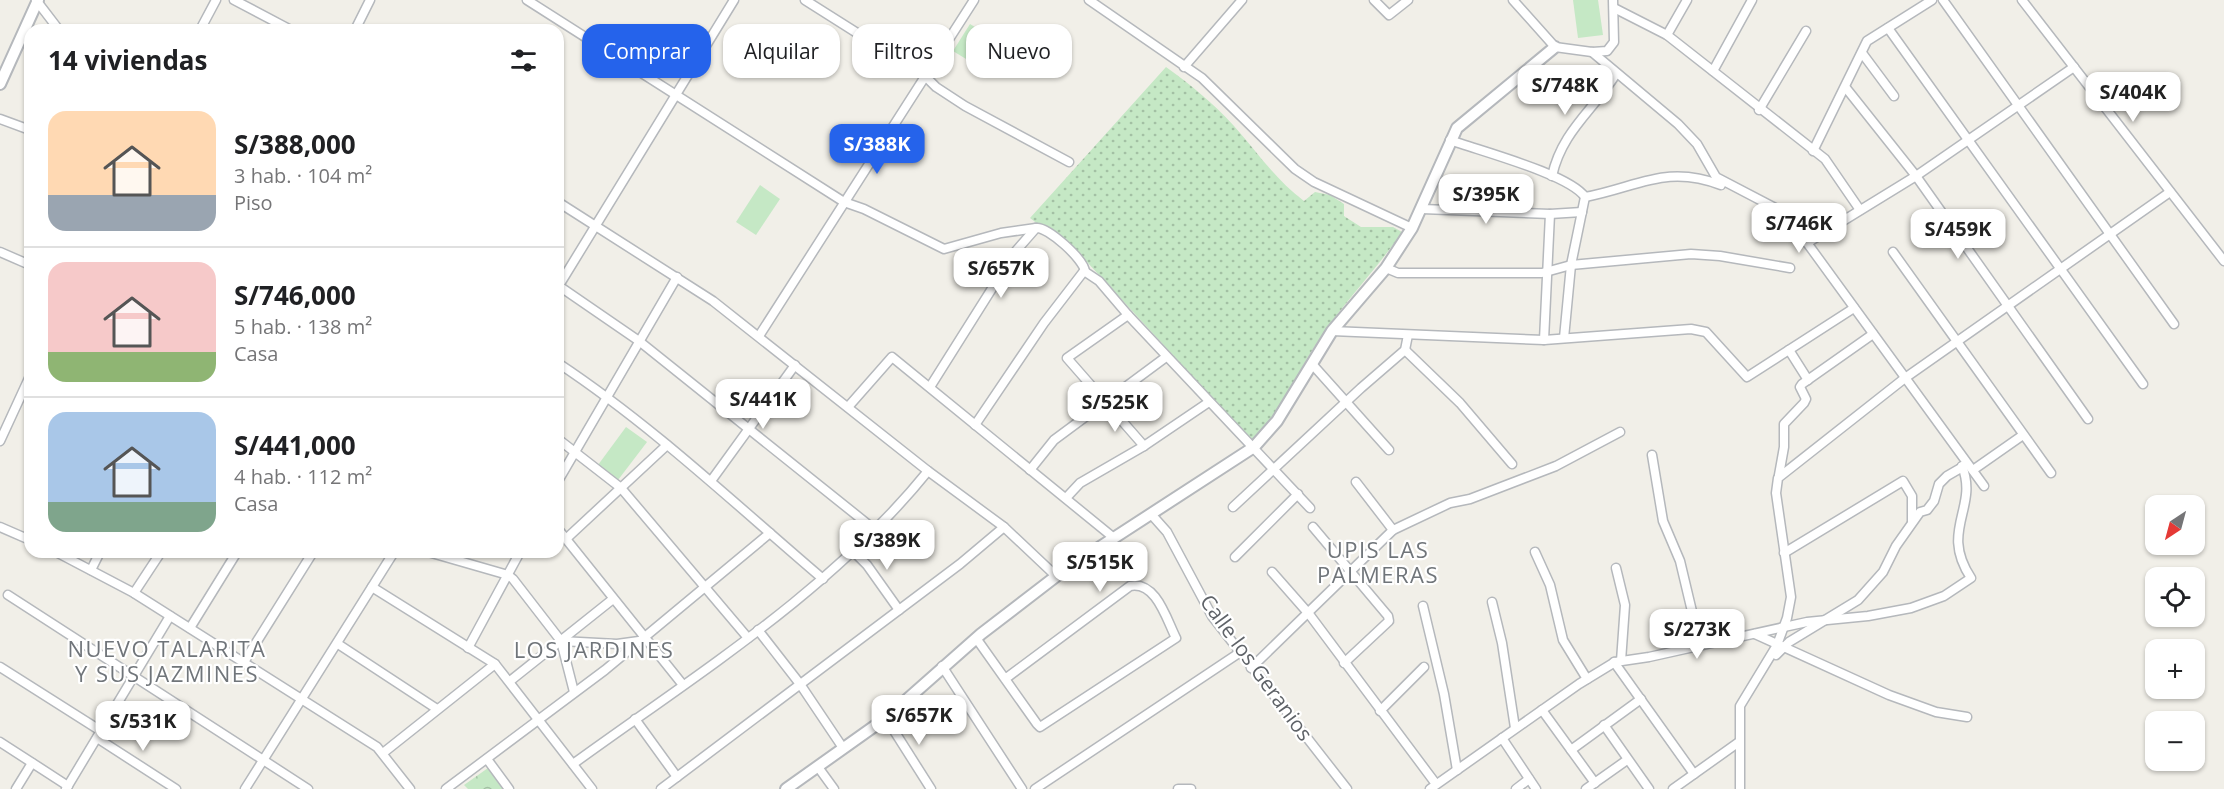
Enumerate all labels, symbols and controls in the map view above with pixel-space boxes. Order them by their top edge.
chip: Comprar [582,24,711,78]
chip: Alquilar [723,24,840,78]
chip: Filtros [852,24,954,78]
chip: Nuevo [966,24,1072,78]
text: 14 viviendas [48,42,207,78]
icon: filters [507,44,540,77]
pin: S/748K [1516,65,1614,116]
text: S/748K [1532,71,1598,98]
pin: S/404K [2084,72,2182,123]
text: S/404K [2100,78,2166,105]
pin: S/388K [828,124,926,175]
text: S/388,000 [234,126,356,162]
text: S/388K [844,130,910,157]
icon: home [96,135,168,207]
text: 3 hab. · 104 m² [234,162,372,189]
pin: S/395K [1437,174,1535,225]
text: S/395K [1453,180,1519,207]
text: Piso [234,189,273,216]
pin: S/746K [1750,203,1848,254]
text: S/746K [1766,209,1832,236]
pin: S/459K [1909,209,2007,260]
text: S/459K [1925,215,1991,242]
pin: S/657K [952,248,1050,299]
text: S/657K [968,254,1034,281]
text: S/746,000 [234,277,356,313]
icon: home [96,286,168,358]
text: 5 hab. · 138 m² [234,313,372,340]
text: Casa [234,340,278,367]
pin: S/441K [714,379,812,430]
pin: S/525K [1066,382,1164,433]
text: S/441K [730,385,796,412]
text: S/525K [1082,388,1148,415]
text: S/441,000 [234,427,356,463]
icon: home [96,436,168,508]
text: 4 hab. · 112 m² [234,463,372,490]
text: Casa [234,490,278,517]
north arrow [2145,495,2205,555]
map controls [2145,495,2205,771]
pin: S/389K [838,520,936,571]
text: S/389K [854,526,920,553]
district label: UPIS LAS PALMERAS [1317,534,1439,589]
pin: S/515K [1051,542,1149,593]
text: S/515K [1067,548,1133,575]
button: locate [2145,567,2205,627]
street label: Calle los Geranios [1194,589,1319,746]
pin: S/273K [1648,609,1746,660]
text: S/273K [1664,615,1730,642]
district label: NUEVO TALARITA Y SUS JAZMINES [68,633,266,688]
district label: LOS JARDINES [514,634,674,664]
button: + [2145,639,2205,699]
pin: S/657K [870,695,968,746]
pin: S/531K [94,701,192,752]
text: S/657K [886,701,952,728]
text: S/531K [110,707,176,734]
button: − [2145,711,2205,771]

